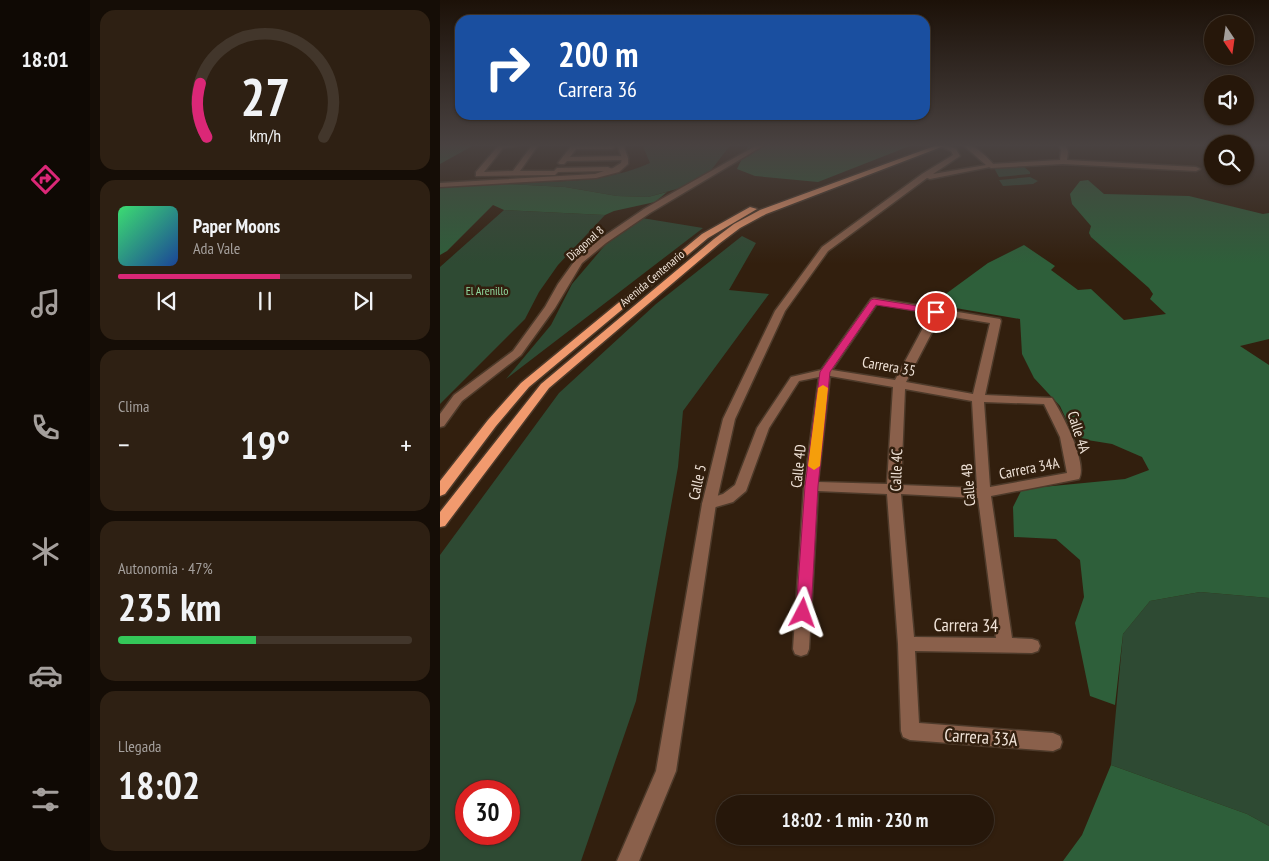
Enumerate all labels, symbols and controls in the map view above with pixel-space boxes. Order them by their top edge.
north arrow [1204,15,1254,65]
map controls [1204,15,1254,185]
text: 200 m [558,31,639,77]
icon: right [475,35,540,100]
text: 18:01 [21,45,69,73]
text: 27 [240,63,290,130]
text: Carrera 36 [558,75,637,103]
button: sound [1204,75,1254,125]
text: km/h [249,124,281,147]
button: search [1204,135,1254,185]
icon: directions [28,162,63,197]
text: Paper Moons [193,214,280,238]
street label: Diagonal 8 [563,222,607,264]
text: Ada Vale [193,238,240,258]
street label: Avenida Centenario [617,247,687,309]
park label: El Arenillo [466,283,508,298]
icon: music [28,286,63,321]
icon: previous [153,287,181,315]
icon: pause [251,287,279,315]
icon: next [349,287,377,315]
pin [915,291,957,333]
icon: arrive [922,298,950,326]
street label: Carrera 35 [861,352,917,380]
text: Clima [118,396,149,416]
street label: Calle 4A [1063,409,1095,456]
icon: phone [28,410,63,445]
text: 19° [240,420,290,469]
text: − [118,426,130,463]
text: + [400,426,412,463]
street label: Calle 4D [786,443,810,489]
street label: Calle 4C [886,448,906,492]
street label: Carrera 34A [997,453,1062,483]
street label: Calle 5 [684,463,710,501]
street label: Calle 4B [957,463,979,507]
icon: climate [28,534,63,569]
text: Autonomía · 47% [118,558,213,578]
text: 235 km [118,582,221,631]
position arrow [776,586,828,638]
street label: Carrera 34 [933,613,999,637]
icon: car [28,658,63,693]
street label: Carrera 33A [944,723,1019,751]
text: Llegada [118,736,162,756]
text: 18:02 [118,760,200,809]
speed limit sign: 30 [455,780,520,845]
icon: filters [28,782,63,817]
text: 18:02 · 1 min · 230 m [782,808,928,832]

